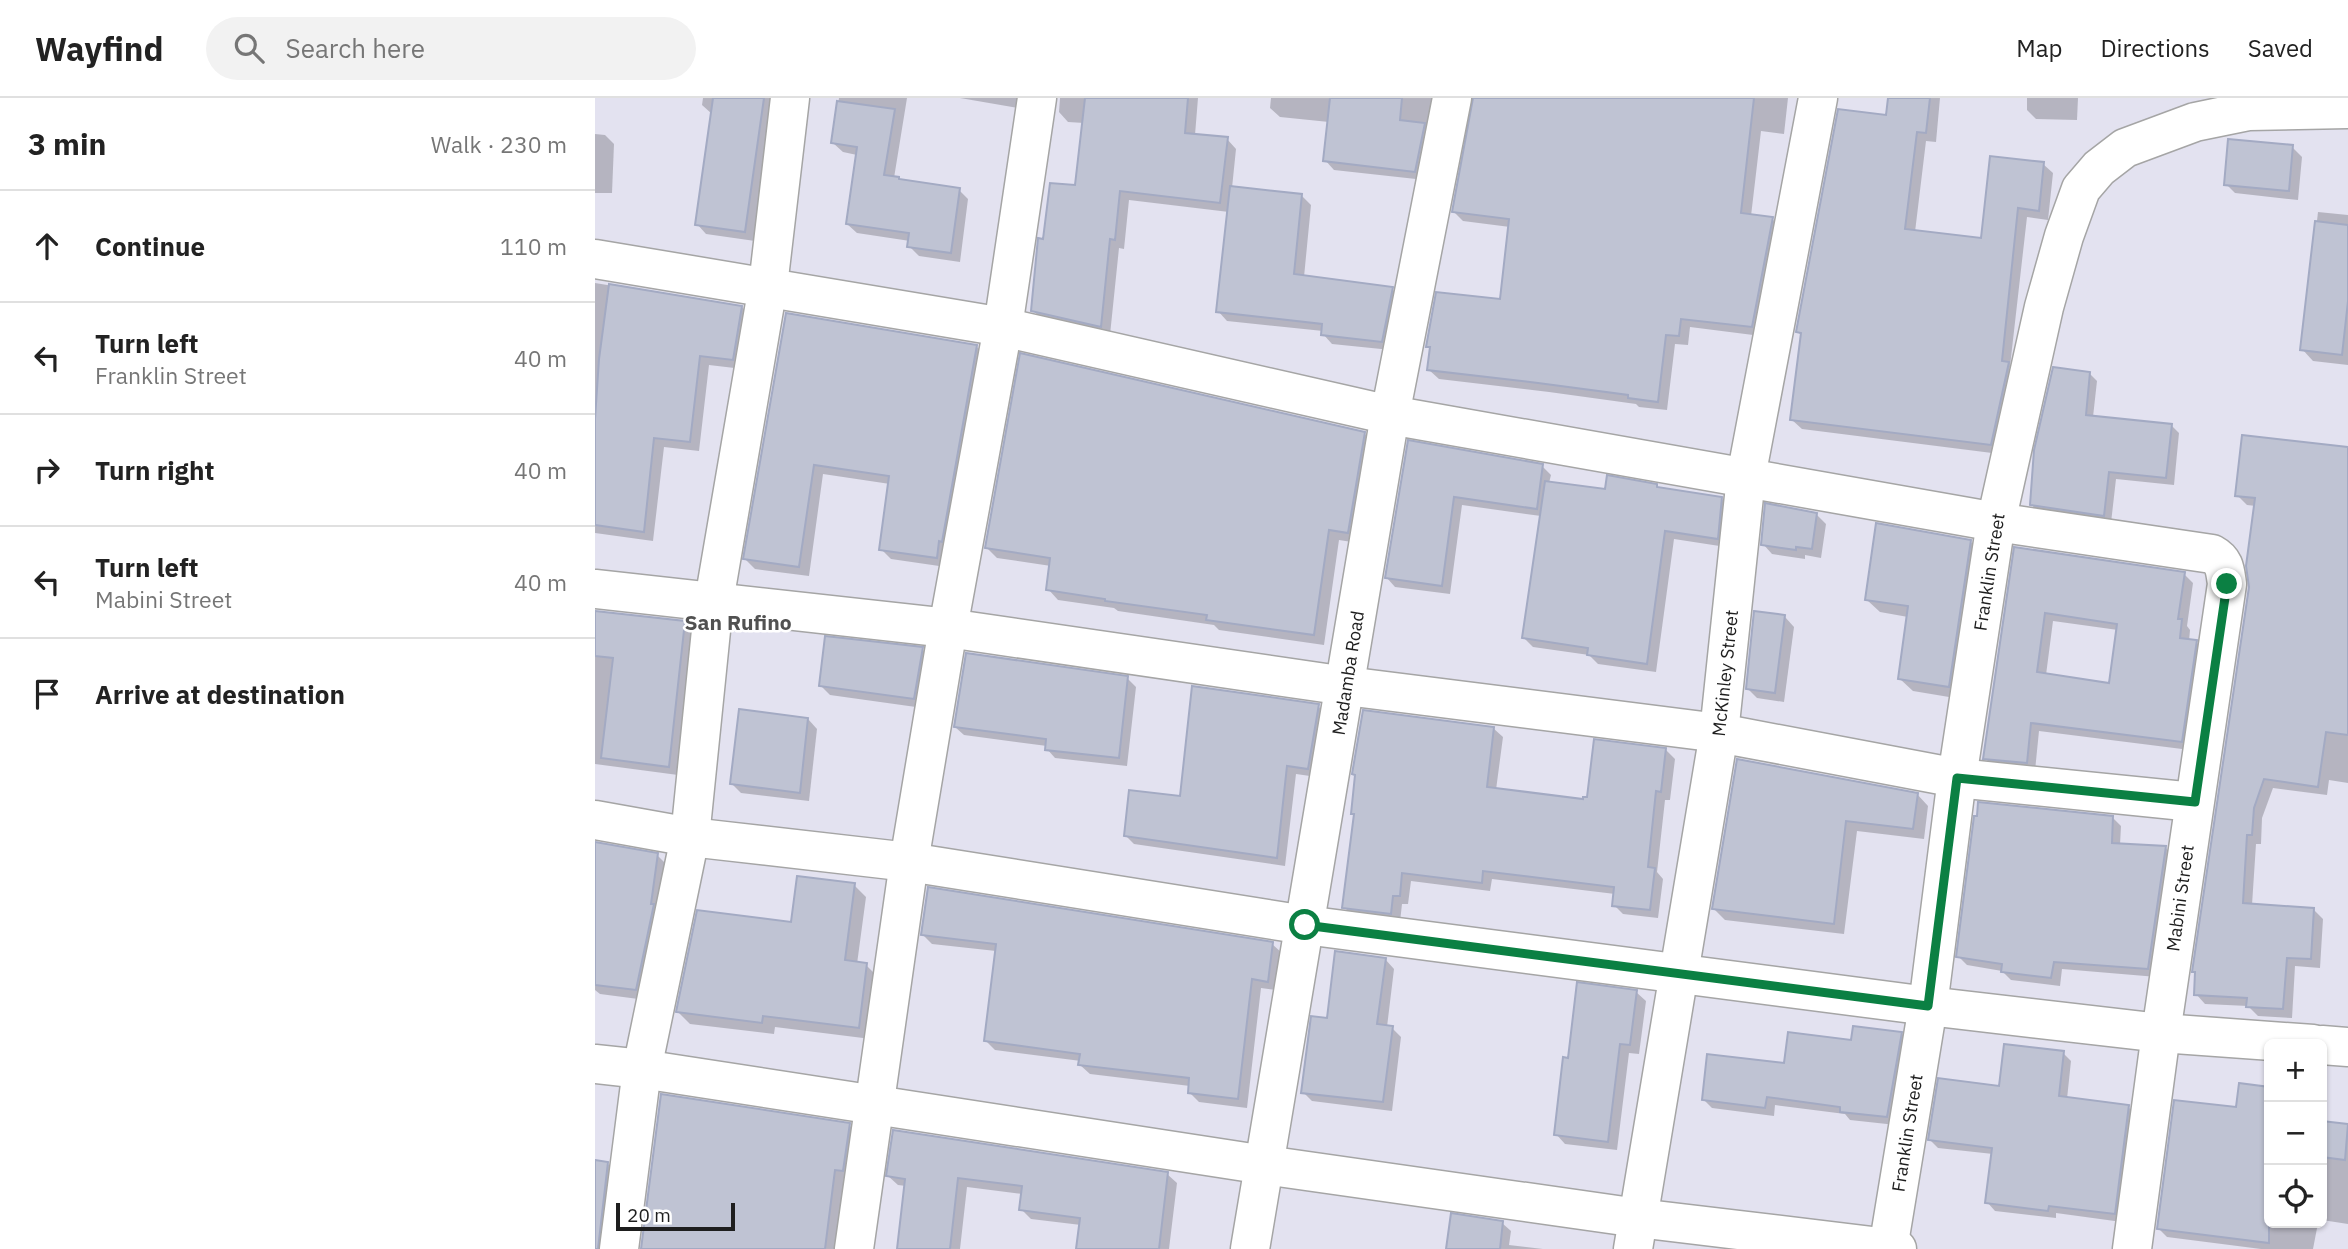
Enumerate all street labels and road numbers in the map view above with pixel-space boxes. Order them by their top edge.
street label: Franklin Street [1968,512,2010,632]
street label: Madamba Road [1327,609,1369,737]
street label: McKinley Street [1707,609,1743,737]
street label: Mabini Street [2161,843,2199,953]
street label: Franklin Street [1886,1073,1928,1193]

